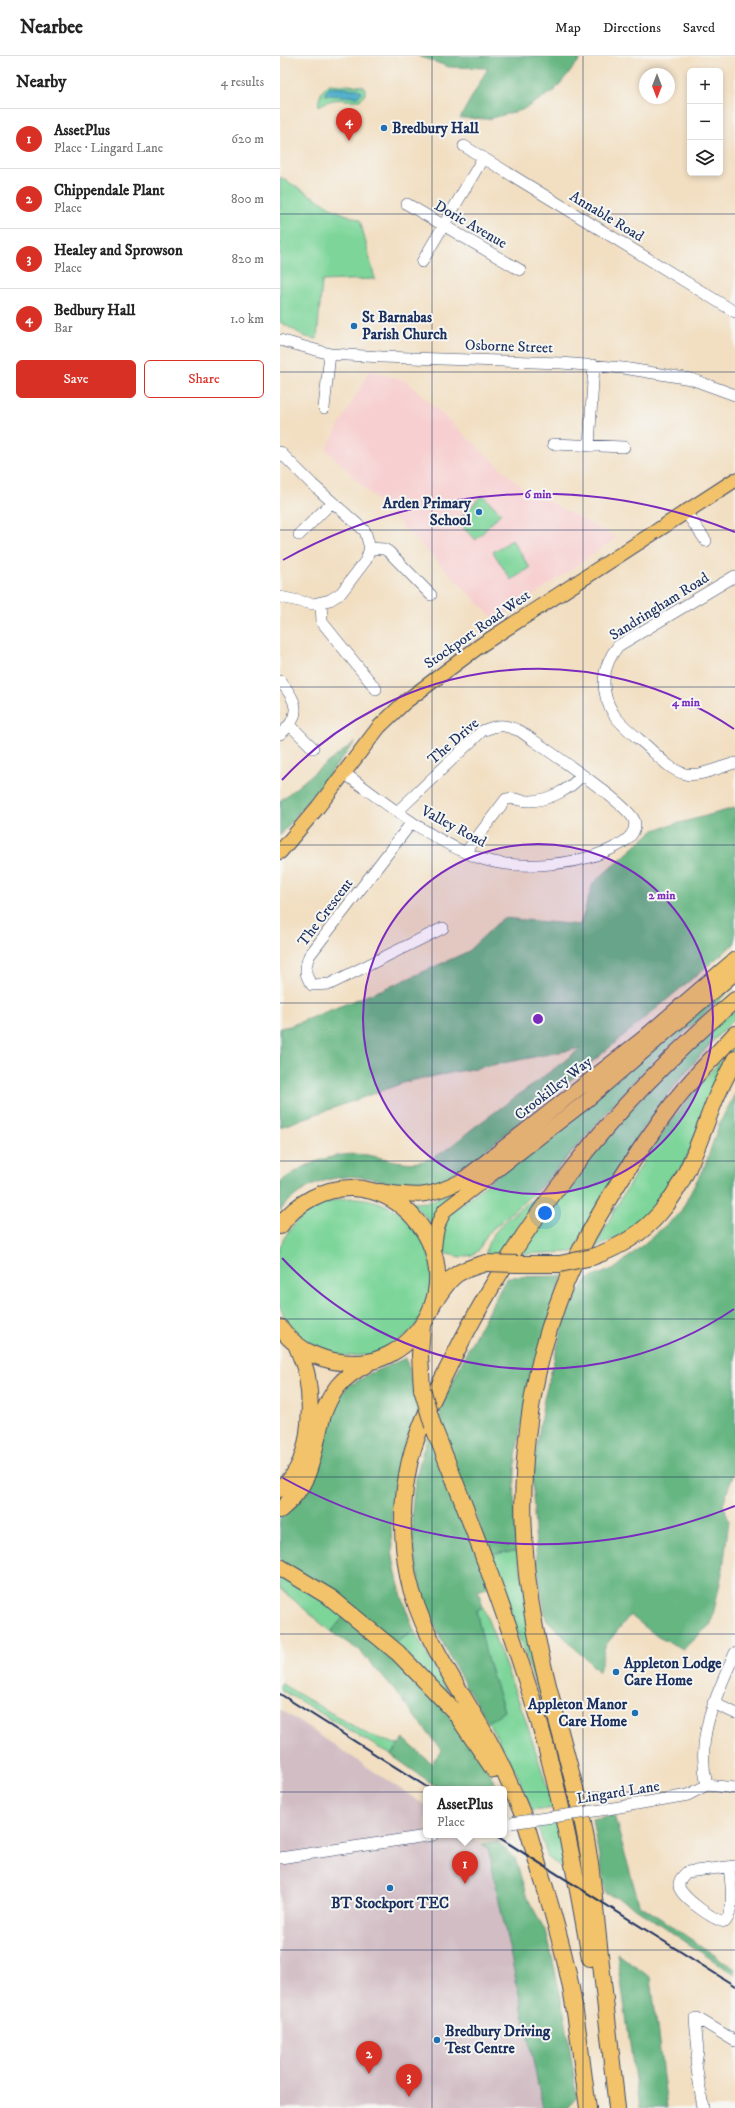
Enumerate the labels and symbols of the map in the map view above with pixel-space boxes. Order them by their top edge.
north arrow [639,68,675,104]
pin: 4 [336,108,362,141]
place label: Bredbury Hall [392,119,479,138]
marker: Bredbury Hall [379,123,389,133]
street label: Annable Road [566,187,648,246]
street label: Doric Avenue [431,196,510,253]
place label: St Barnabas Parish Church [362,308,448,344]
marker: St Barnabas Parish Church [349,321,359,331]
street label: Osborne Street [465,335,554,358]
text: 6 min [524,487,552,502]
place label: Arden Primary School [382,494,472,530]
marker: Arden Primary School [474,507,484,517]
street label: Sandringham Road [606,568,713,645]
street label: Stockport Road West [420,586,534,673]
text: 4 min [671,695,701,710]
street label: The Drive [424,714,483,769]
street label: Valley Road [417,801,490,852]
street label: The Crescent [294,874,357,950]
text: 2 min [649,888,676,903]
centre of rings [531,1012,545,1026]
street label: Crookilley Way [511,1052,597,1125]
your location [535,1203,555,1223]
place label: Appleton Lodge Care Home [623,1654,722,1690]
marker: Appleton Lodge Care Home [611,1667,621,1677]
place label: Appleton Manor Care Home [527,1695,628,1731]
marker: Appleton Manor Care Home [630,1708,640,1718]
street label: Lingard Lane [575,1777,661,1808]
pin: 1 [452,1851,478,1884]
marker: BT Stockport TEC [385,1883,395,1893]
place label: BT Stockport TEC [331,1894,449,1913]
place label: Bredbury Driving Test Centre [444,2022,551,2058]
marker: Bredbury Driving Test Centre [432,2035,442,2045]
pin: 2 [356,2041,382,2074]
pin: 3 [396,2064,422,2097]

